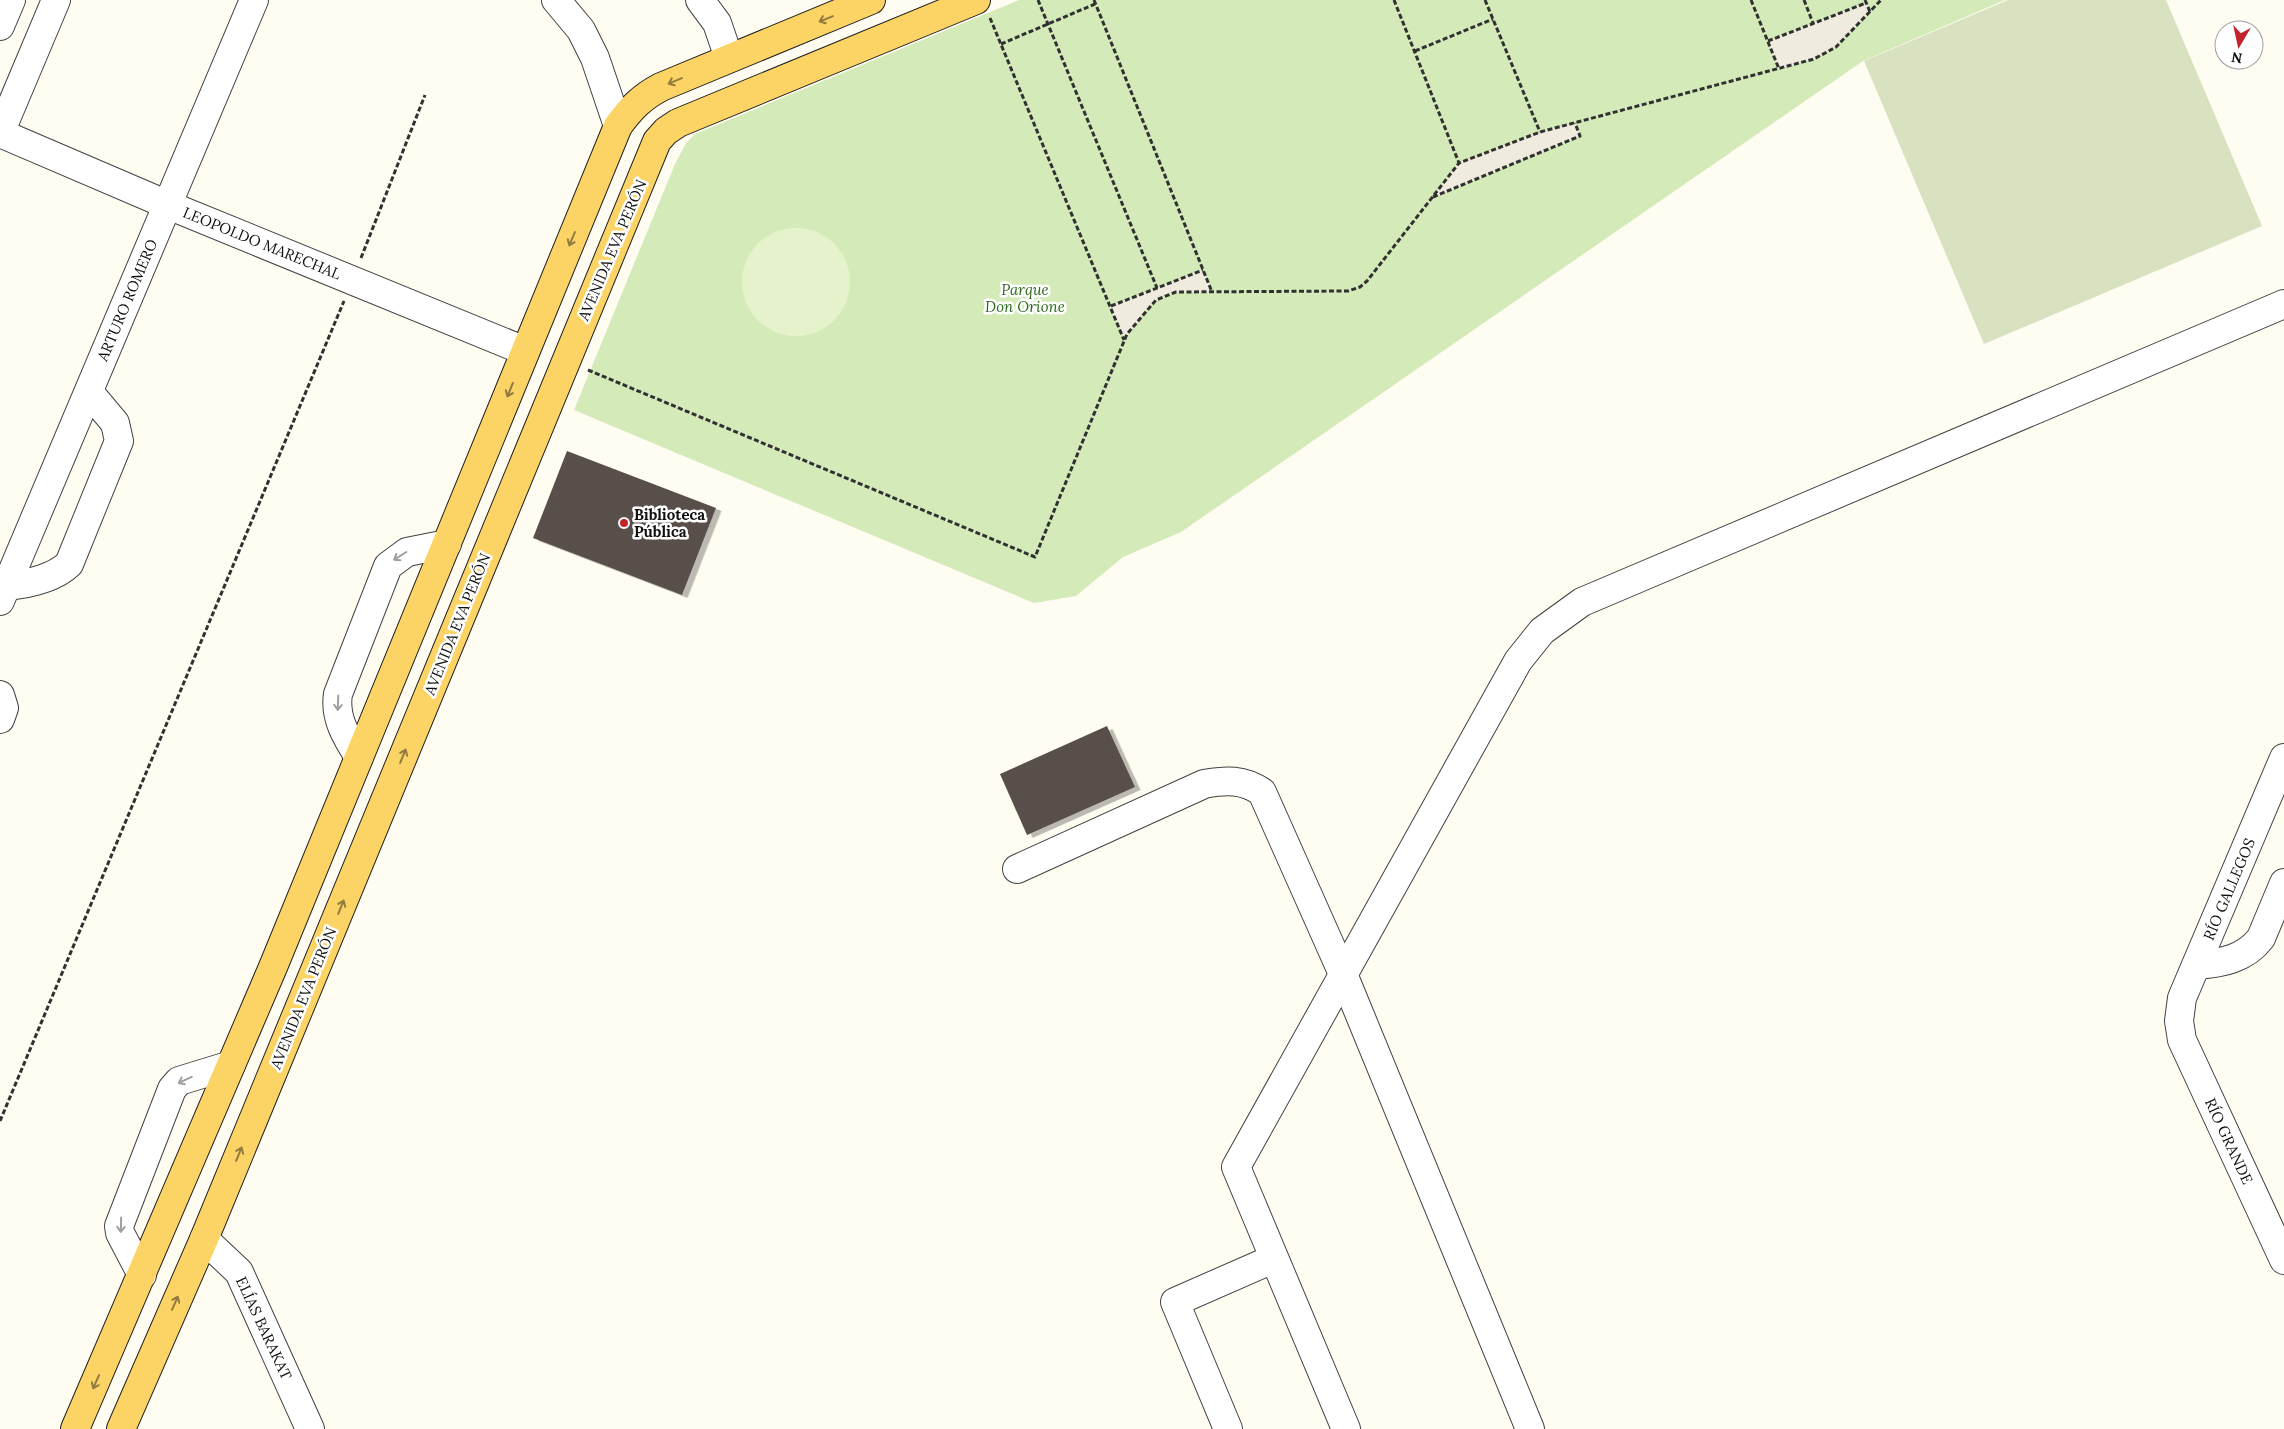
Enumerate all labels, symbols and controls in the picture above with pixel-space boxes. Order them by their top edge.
one-way arrow [819,14,834,24]
north arrow [2214,20,2264,70]
text: N [2230,48,2244,68]
one-way arrow [668,77,683,86]
street label: AVENIDA EVA PERÓN [573,177,650,324]
street label: LEOPOLDO MARECHAL [180,203,344,283]
one-way arrow [566,231,576,246]
street label: ARTURO ROMERO [92,236,161,365]
park label: Parque Don Orione [985,280,1065,316]
one-way arrow [504,382,513,397]
place label: Biblioteca Pública [634,505,705,541]
marker: Biblioteca Pública [618,517,630,529]
street label: AVENIDA EVA PERÓN [419,550,494,699]
one-way arrow [394,552,408,562]
one-way arrow [333,695,343,711]
one-way arrow [399,749,408,764]
street label: RÍO GALLEGOS [2199,835,2259,943]
one-way arrow [336,900,346,915]
street label: AVENIDA EVA PERÓN [265,924,340,1073]
one-way arrow [178,1075,193,1085]
street label: RÍO GRANDE [2201,1095,2257,1187]
one-way arrow [234,1147,244,1162]
one-way arrow [116,1216,126,1233]
street label: ELÍAS BARAKAT [232,1273,296,1383]
one-way arrow [171,1296,180,1311]
one-way arrow [91,1374,101,1389]

